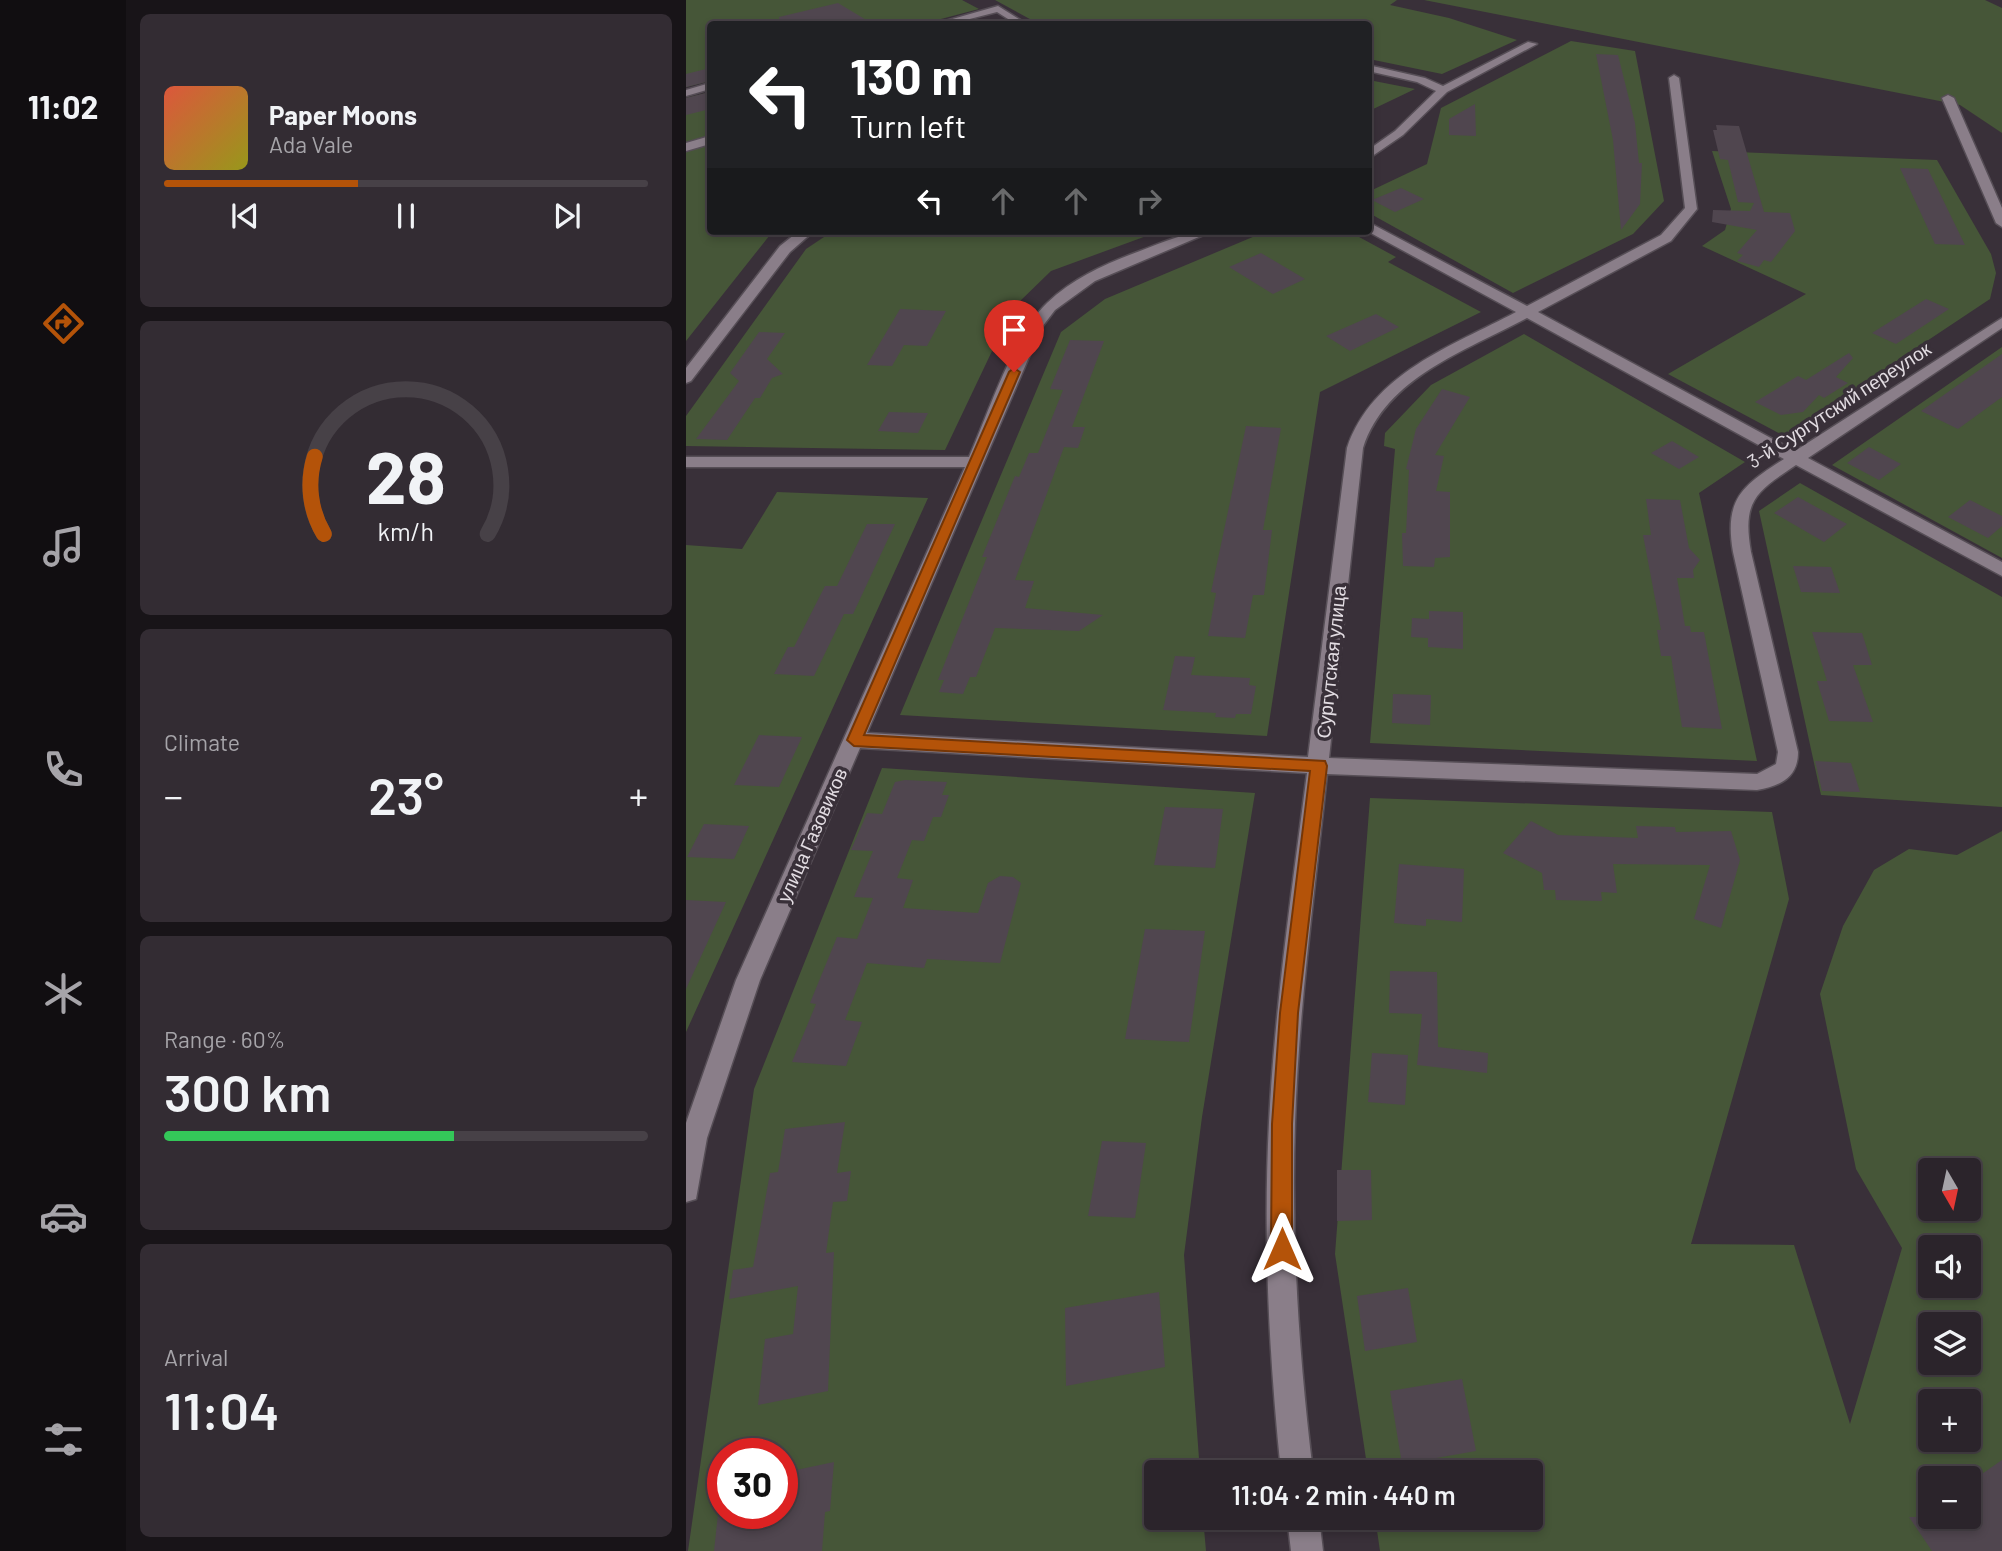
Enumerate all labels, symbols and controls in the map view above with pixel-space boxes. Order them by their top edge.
text: 130 m [850,46,972,105]
icon: left [735,49,826,140]
text: 11:02 [28,87,98,125]
text: Paper Moons [269,99,417,130]
text: Turn left [850,106,967,144]
text: Ada Vale [269,130,353,158]
icon: left [911,182,949,220]
icon: ahead [984,182,1022,220]
icon: ahead [1057,182,1095,220]
icon: right [1130,182,1168,220]
icon: previous [226,197,264,235]
icon: pause [387,197,425,235]
icon: next [548,197,586,235]
icon: directions [39,299,88,348]
pin [984,300,1044,372]
icon: arrive [995,311,1033,349]
street label: 3-й Сургутский переулок [1743,336,1935,473]
text: 28 [366,432,446,520]
text: km/h [378,516,434,546]
icon: music [39,522,88,571]
street label: Сургутская улица [1311,584,1350,740]
text: Climate [164,728,240,756]
icon: phone [39,745,88,794]
text: 23° [368,763,444,825]
street label: улица Газовиков [772,764,851,906]
text: − [164,772,183,818]
text: + [629,772,648,818]
icon: climate [39,969,88,1018]
text: Range · 60% [164,1025,285,1053]
text: 300 km [164,1060,331,1122]
north arrow [1918,1158,1981,1222]
map controls [1918,1158,1981,1529]
icon: car [39,1192,88,1241]
position arrow [1245,1212,1319,1286]
button: sound [1918,1235,1981,1298]
button: layers [1918,1312,1981,1375]
text: Arrival [164,1343,228,1371]
text: 11:04 [164,1378,279,1440]
button: + [1918,1389,1981,1452]
icon: filters [39,1415,88,1464]
speed limit sign: 30 [707,1438,798,1529]
button: − [1918,1466,1981,1529]
text: 11:04 · 2 min · 440 m [1231,1479,1456,1510]

